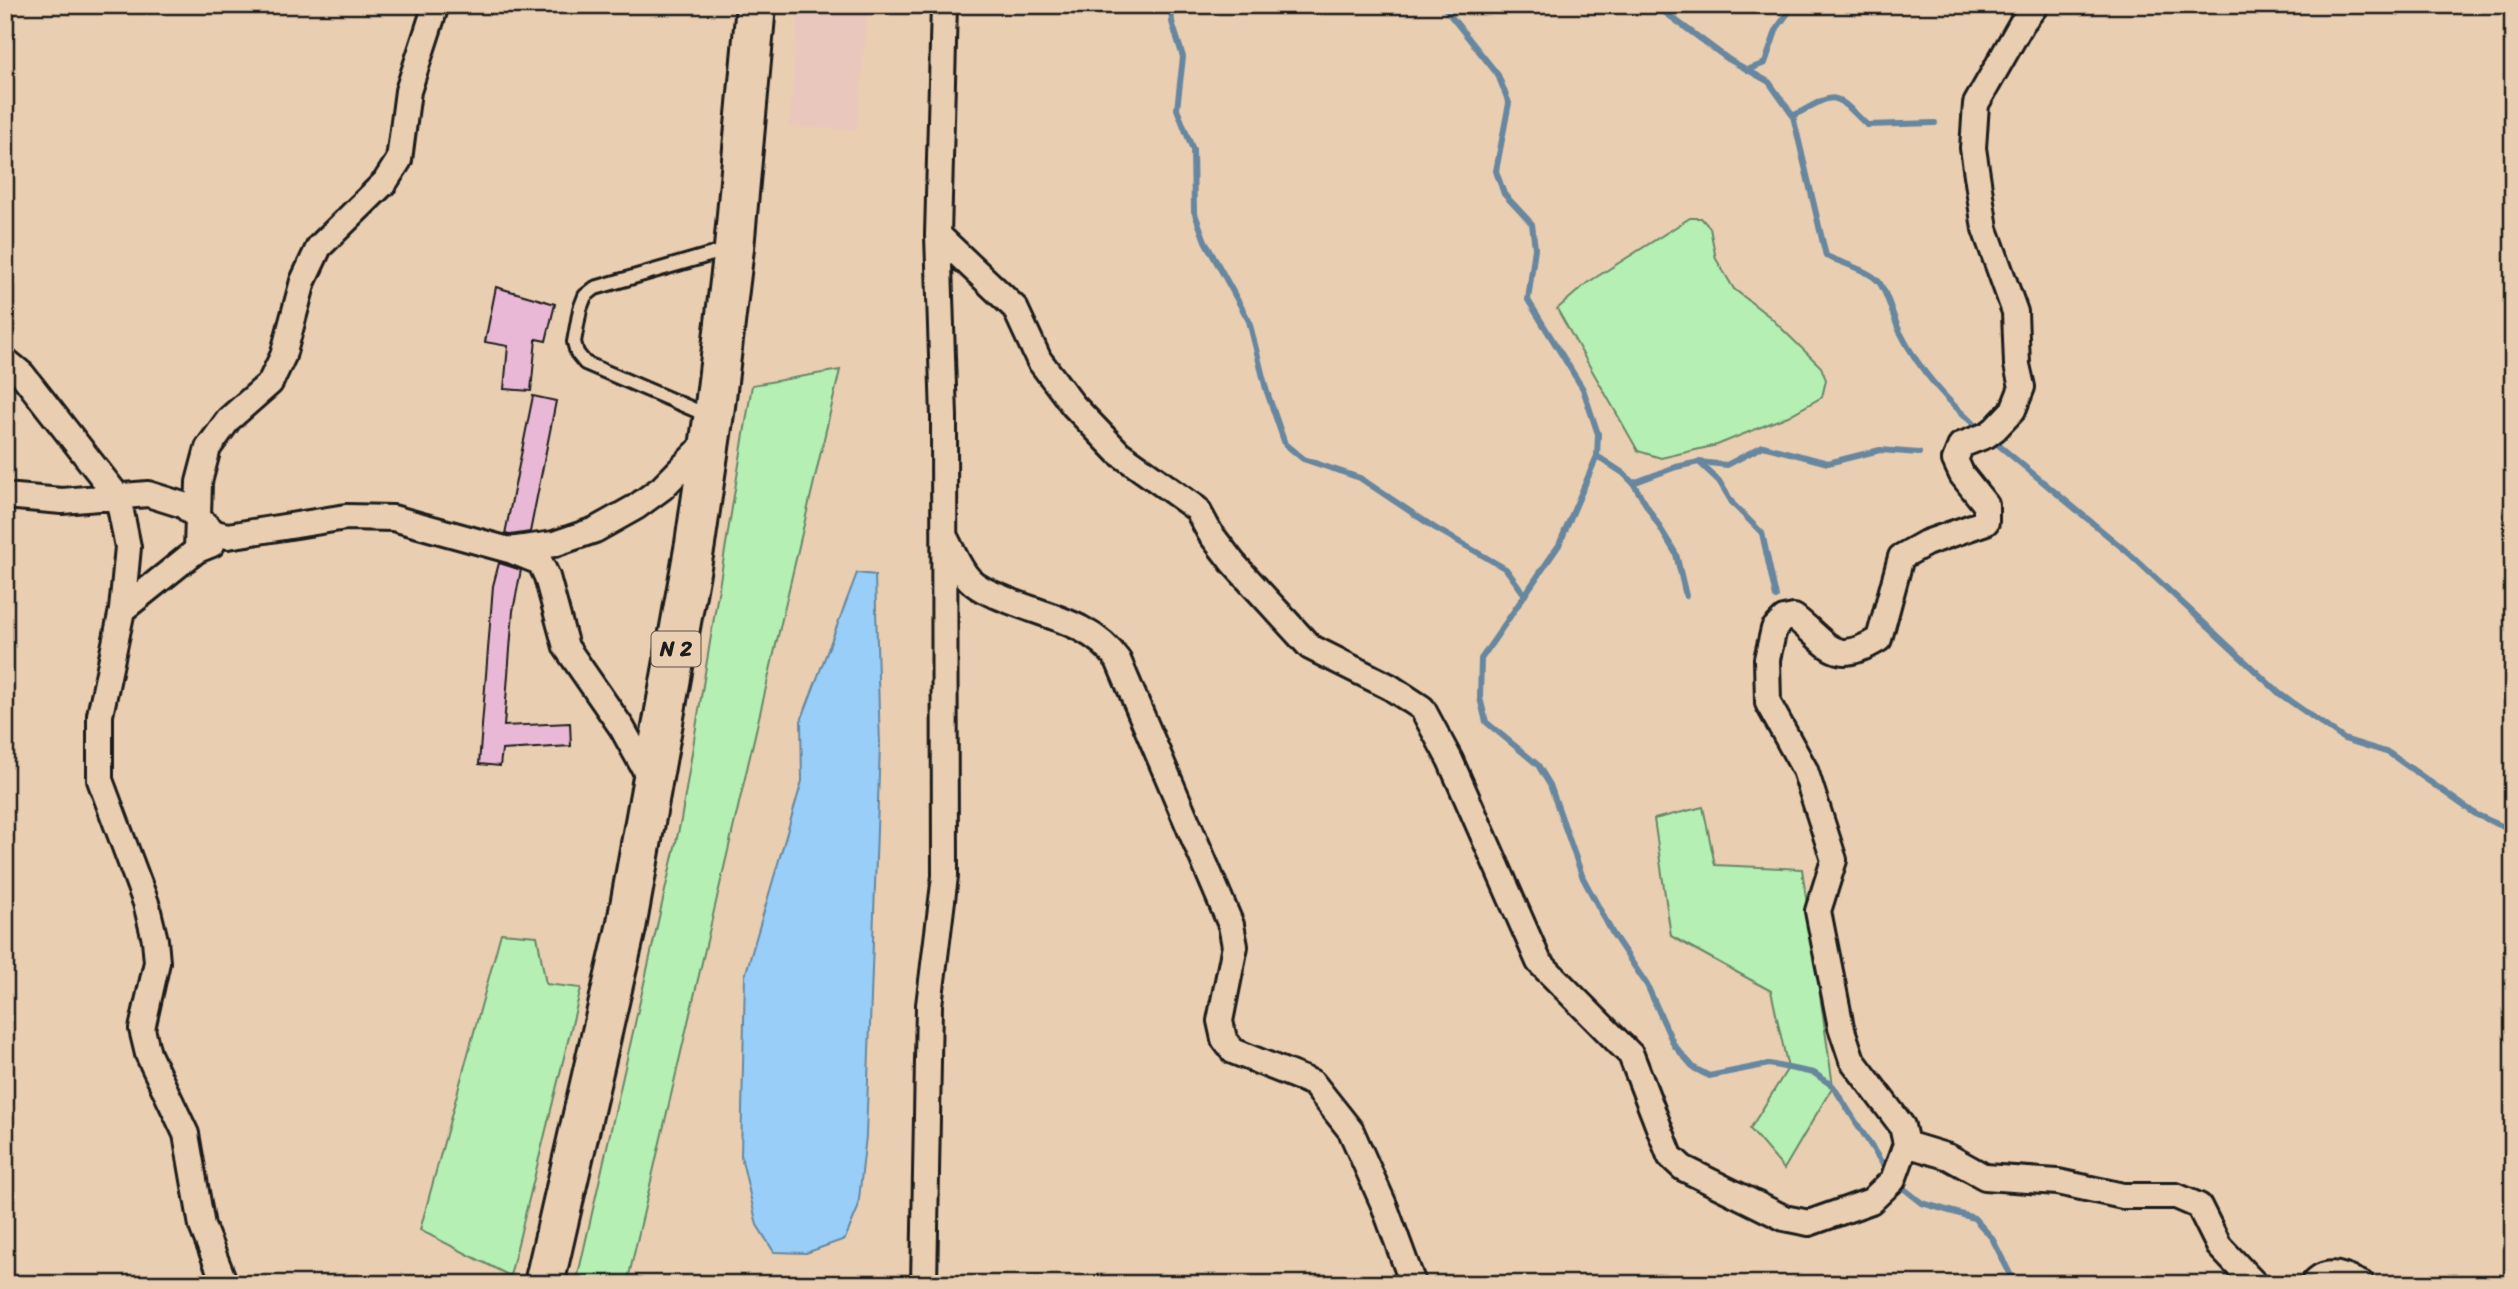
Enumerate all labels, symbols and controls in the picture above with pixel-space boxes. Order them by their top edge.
road number: N 2 [652,632,700,666]

